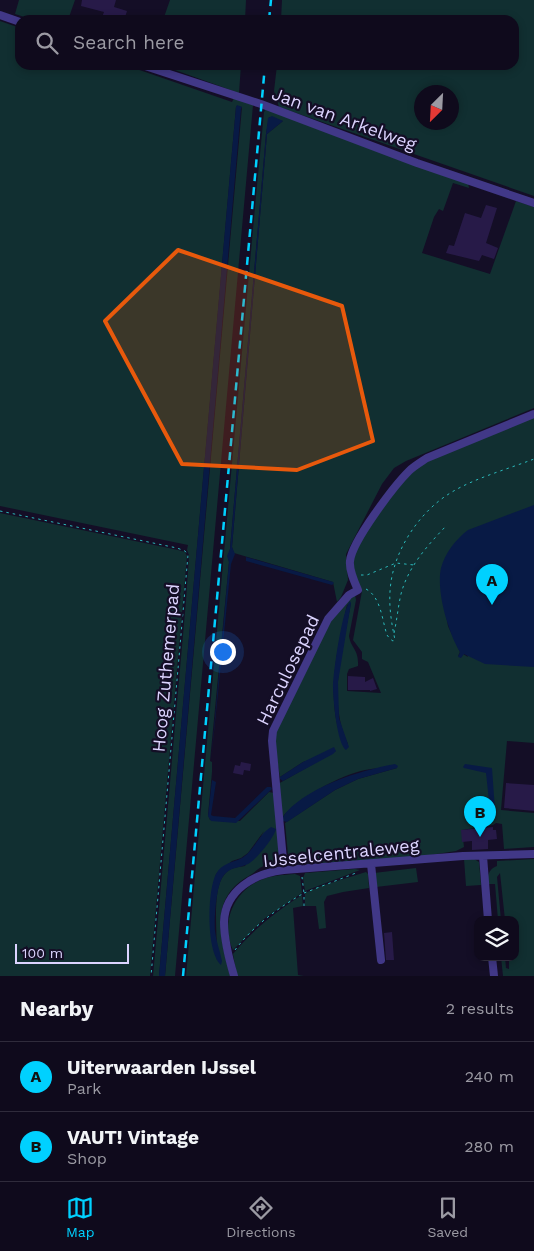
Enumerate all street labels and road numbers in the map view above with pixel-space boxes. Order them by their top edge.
street label: Jan van Arkelweg [269,83,420,155]
street label: Hoog Zuthemerpad [148,583,183,753]
street label: Harculosepad [252,611,323,729]
street label: IJsselcentraleweg [262,834,420,871]

